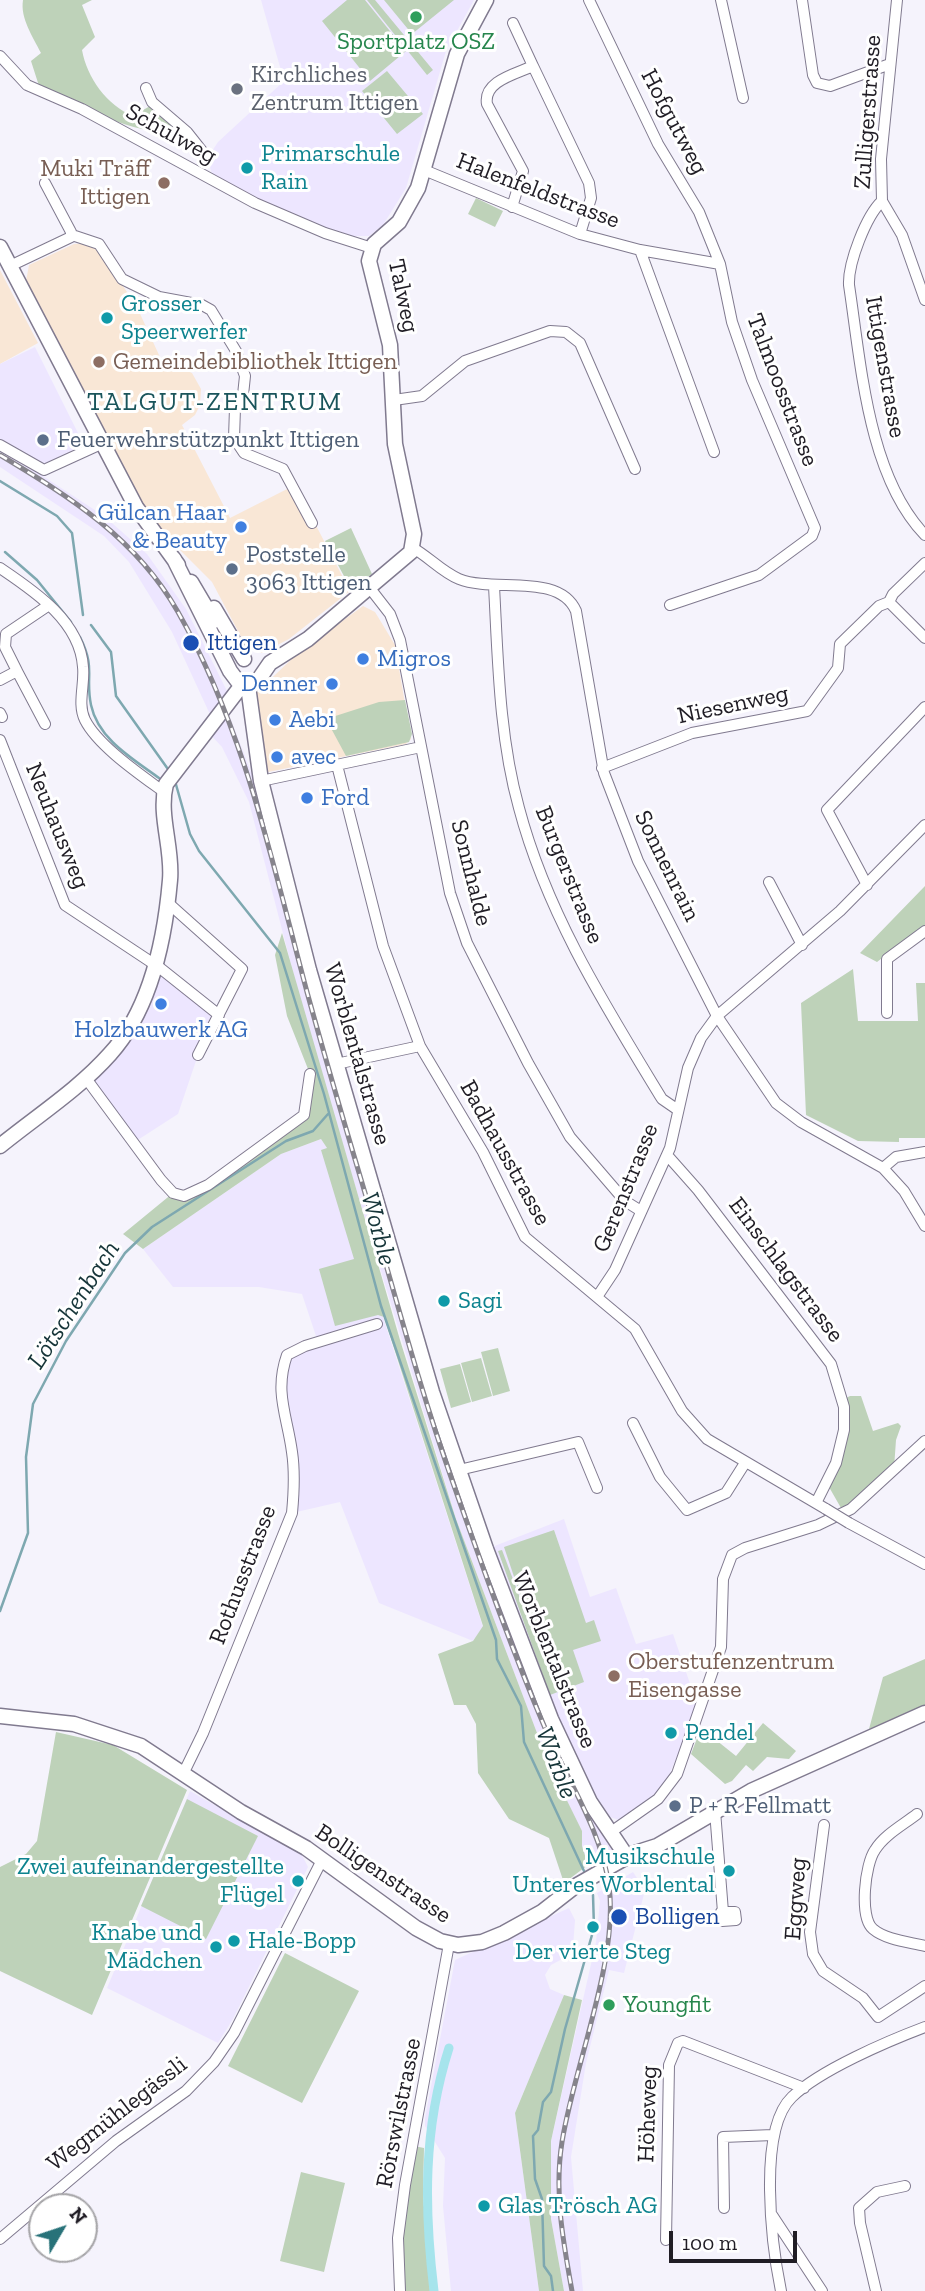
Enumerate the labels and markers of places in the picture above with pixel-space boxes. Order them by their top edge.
marker: Sportplatz OSZ [408,9,424,25]
place label: Sportplatz OSZ [337,28,495,56]
place label: Kirchliches Zentrum Ittigen [251,61,419,117]
marker: Kirchliches Zentrum Ittigen [229,81,245,97]
place label: Primarschule Rain [261,140,400,196]
place label: Muki Träff Ittigen [40,155,150,211]
marker: Primarschule Rain [239,160,255,176]
marker: Muki Träff Ittigen [156,175,172,191]
place label: Grosser Speerwerfer [121,290,248,346]
marker: Grosser Speerwerfer [99,310,115,326]
place label: Gemeindebibliothek Ittigen [113,348,397,376]
marker: Gemeindebibliothek Ittigen [91,354,107,370]
place label: Feuerwehrstützpunkt Ittigen [57,426,359,454]
marker: Feuerwehrstützpunkt Ittigen [35,432,51,448]
place label: Gülcan Haar & Beauty [98,499,227,555]
marker: Gülcan Haar & Beauty [233,519,249,535]
place label: Poststelle 3063 Ittigen [246,541,372,597]
marker: Poststelle 3063 Ittigen [224,561,240,577]
place label: Ittigen [207,629,277,657]
marker: Ittigen [181,633,201,653]
place label: Migros [377,645,451,673]
marker: Migros [355,651,371,667]
place label: Denner [241,670,318,698]
marker: Denner [324,676,340,692]
place label: Aebi [289,706,335,734]
marker: Aebi [267,712,283,728]
place label: avec [291,743,336,771]
marker: avec [269,749,285,765]
place label: Ford [321,784,369,812]
marker: Ford [299,790,315,806]
marker: Holzbauwerk AG [153,996,169,1012]
place label: Holzbauwerk AG [74,1016,248,1044]
place label: Sagi [458,1287,502,1315]
marker: Sagi [436,1293,452,1309]
place label: Oberstufenzentrum Eisengasse [628,1648,834,1704]
marker: Oberstufenzentrum Eisengasse [606,1668,622,1684]
place label: Pendel [685,1719,754,1747]
marker: Pendel [663,1725,679,1741]
place label: P + R Fellmatt [689,1792,831,1820]
marker: P + R Fellmatt [667,1798,683,1814]
place label: Musikschule Unteres Worblental [512,1843,715,1899]
place label: Zwei aufeinandergestellte Flügel [17,1853,284,1909]
marker: Musikschule Unteres Worblental [721,1863,737,1879]
marker: Zwei aufeinandergestellte Flügel [290,1873,306,1889]
place label: Bolligen [635,1903,719,1931]
marker: Bolligen [609,1907,629,1927]
place label: Knabe und Mädchen [91,1919,202,1975]
marker: Der vierte Steg [585,1919,601,1935]
place label: Hale-Bopp [248,1927,356,1955]
marker: Hale-Bopp [226,1933,242,1949]
place label: Der vierte Steg [515,1938,671,1966]
marker: Knabe und Mädchen [208,1939,224,1955]
place label: Youngfit [623,1991,711,2019]
marker: Youngfit [601,1997,617,2013]
place label: Glas Trösch AG [498,2192,657,2220]
marker: Glas Trösch AG [476,2198,492,2214]

